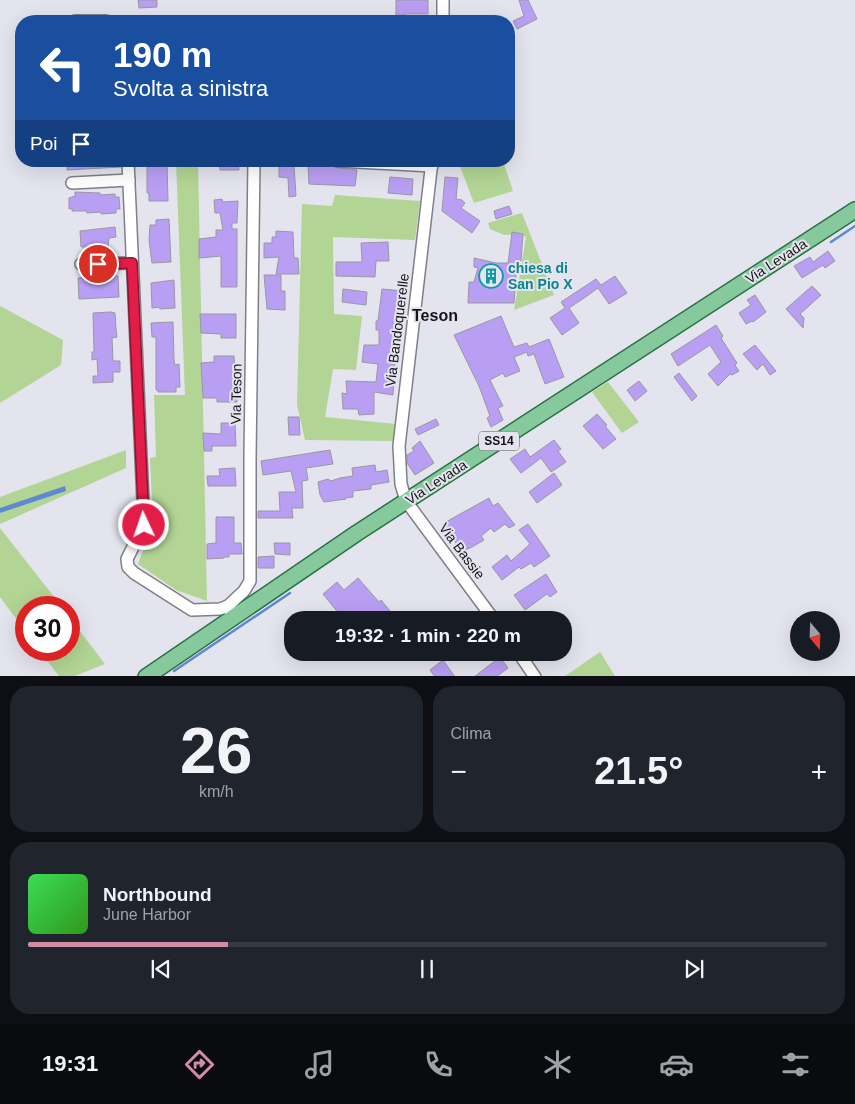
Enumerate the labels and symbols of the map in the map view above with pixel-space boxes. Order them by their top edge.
street label: Via Levada [742,235,810,287]
pin [77,243,119,285]
place label: chiesa di San Pio X [508,260,573,292]
building icon: chiesa di San Pio X [478,263,504,289]
street label: Via Bandoquerelle [382,272,412,388]
district label: Teson [412,307,458,324]
street label: Via Teson [227,363,245,425]
road number: SS14 [479,432,519,451]
street label: Via Levada [402,456,470,508]
position arrow [117,498,169,550]
street label: Via Bassie [436,520,488,582]
speed limit sign: 30 [15,596,80,661]
north arrow [790,611,840,661]

